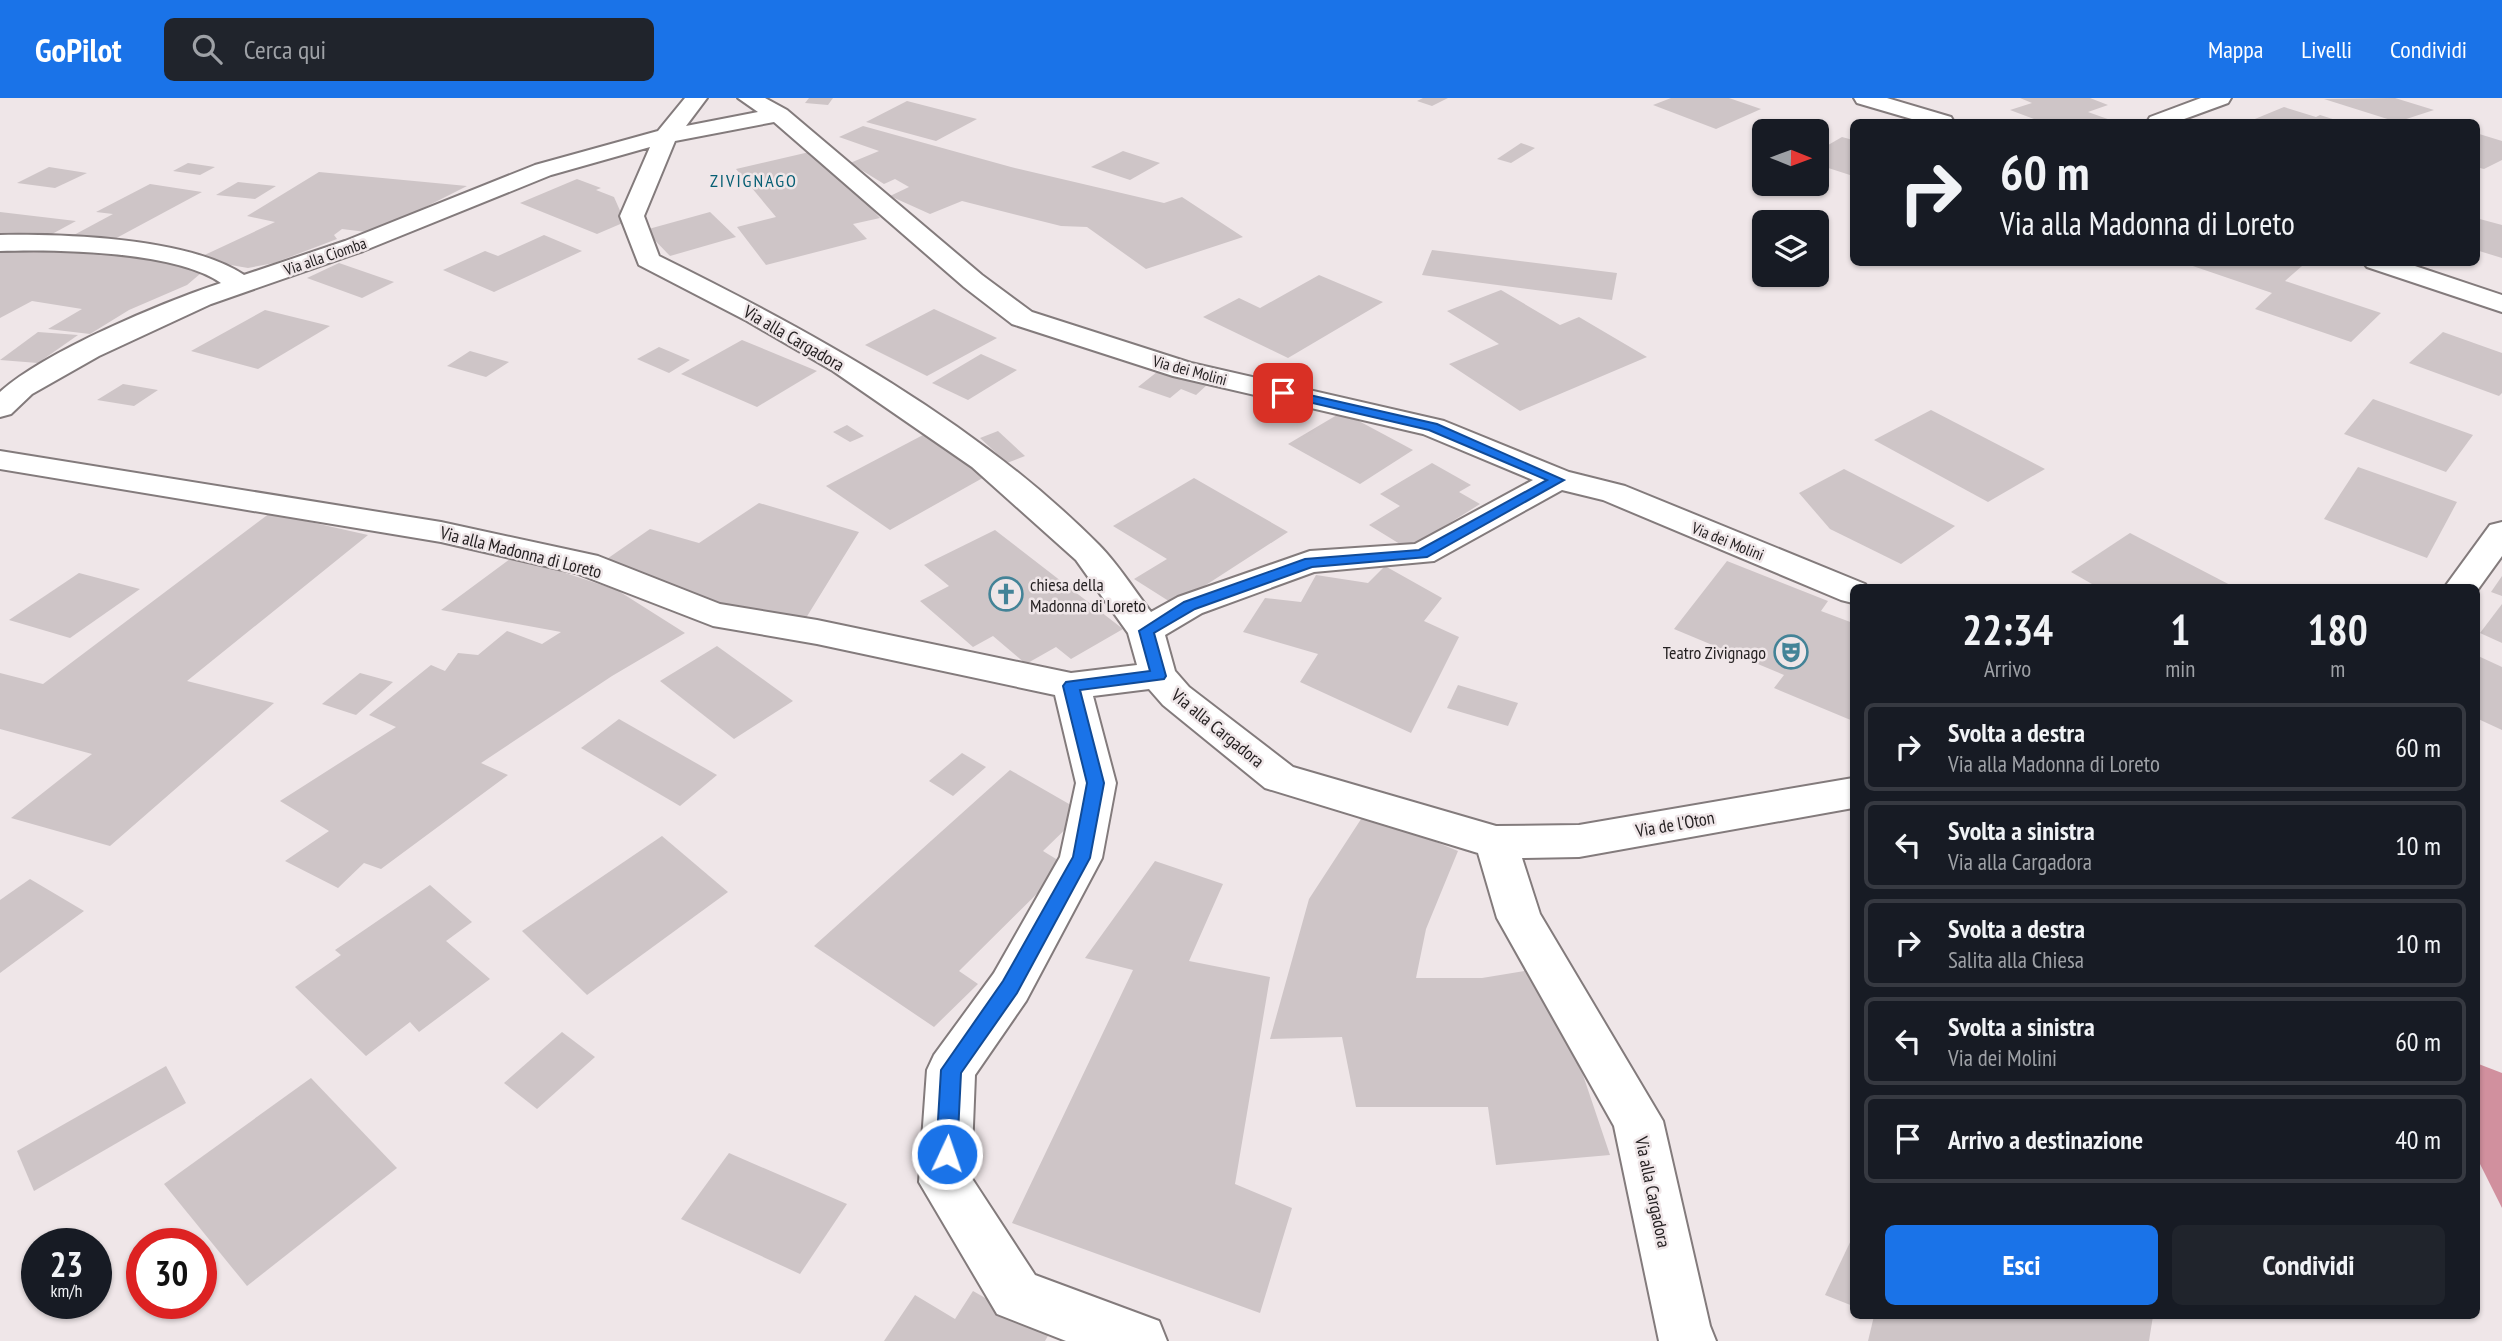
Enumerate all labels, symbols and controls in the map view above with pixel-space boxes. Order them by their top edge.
search box [164,18,654,81]
text: GoPilot [35,28,122,71]
icon: search [188,30,226,68]
text: Cerca qui [244,33,326,66]
text: Mappa [2208,34,2263,65]
text: Livelli [2301,34,2352,65]
text: Condividi [2390,34,2467,65]
north arrow [1752,119,1829,196]
map controls [1752,119,1829,287]
text: 60 m [2000,140,2089,204]
icon: right [1885,147,1976,238]
district label: ZIVIGNAGO [710,169,798,192]
text: Via alla Madonna di Loreto [2000,202,2295,244]
button: layers [1752,210,1829,287]
street label: Via alla Ciomba [280,233,369,280]
street label: Via alla Cargadora [739,299,849,376]
street label: Via dei Molini [1150,350,1229,389]
pin [1253,363,1313,423]
icon: arrive [1264,374,1302,412]
street label: Via dei Molini [1688,517,1767,564]
street label: Via alla Madonna di Loreto [437,521,604,583]
place label: chiesa della Madonna di Loreto [1030,573,1146,617]
church icon: chiesa della Madonna di Loreto [987,575,1025,613]
text: 22:34 [1962,602,2053,657]
text: 1 [2170,602,2190,657]
text: 180 [2308,602,2368,657]
theatre icon: Teatro Zivignago [1772,633,1810,671]
place label: Teatro Zivignago [1663,641,1766,664]
text: Arrivo [1984,654,2031,683]
text: min [2165,654,2195,683]
text: m [2330,654,2345,683]
street label: Via alla Cargadora [1166,683,1269,772]
text: Svolta a destra [1948,716,2085,749]
icon: right [1889,728,1927,766]
text: 60 m [2395,731,2441,764]
text: Via alla Madonna di Loreto [1948,749,2160,778]
street label: Via de l'Oton [1633,806,1716,842]
text: Svolta a sinistra [1948,814,2095,847]
icon: left [1889,826,1927,864]
text: 10 m [2395,829,2441,862]
text: Via alla Cargadora [1948,847,2092,876]
text: Svolta a destra [1948,912,2085,945]
icon: right [1889,924,1927,962]
text: 10 m [2395,927,2441,960]
text: Salita alla Chiesa [1948,945,2084,974]
text: Svolta a sinistra [1948,1010,2095,1043]
icon: left [1889,1022,1927,1060]
text: 60 m [2395,1025,2441,1058]
text: Via dei Molini [1948,1043,2057,1072]
position arrow [910,1117,984,1191]
icon: arrive [1889,1120,1927,1158]
text: Arrivo a destinazione [1948,1123,2143,1156]
text: 40 m [2395,1123,2441,1156]
street label: Via alla Cargadora [1630,1134,1676,1250]
button: Esci [1885,1225,2158,1305]
button: Condividi [2172,1225,2445,1305]
speed limit sign: 30 [126,1228,217,1319]
text: 23 [50,1241,83,1287]
text: km/h [51,1279,82,1302]

